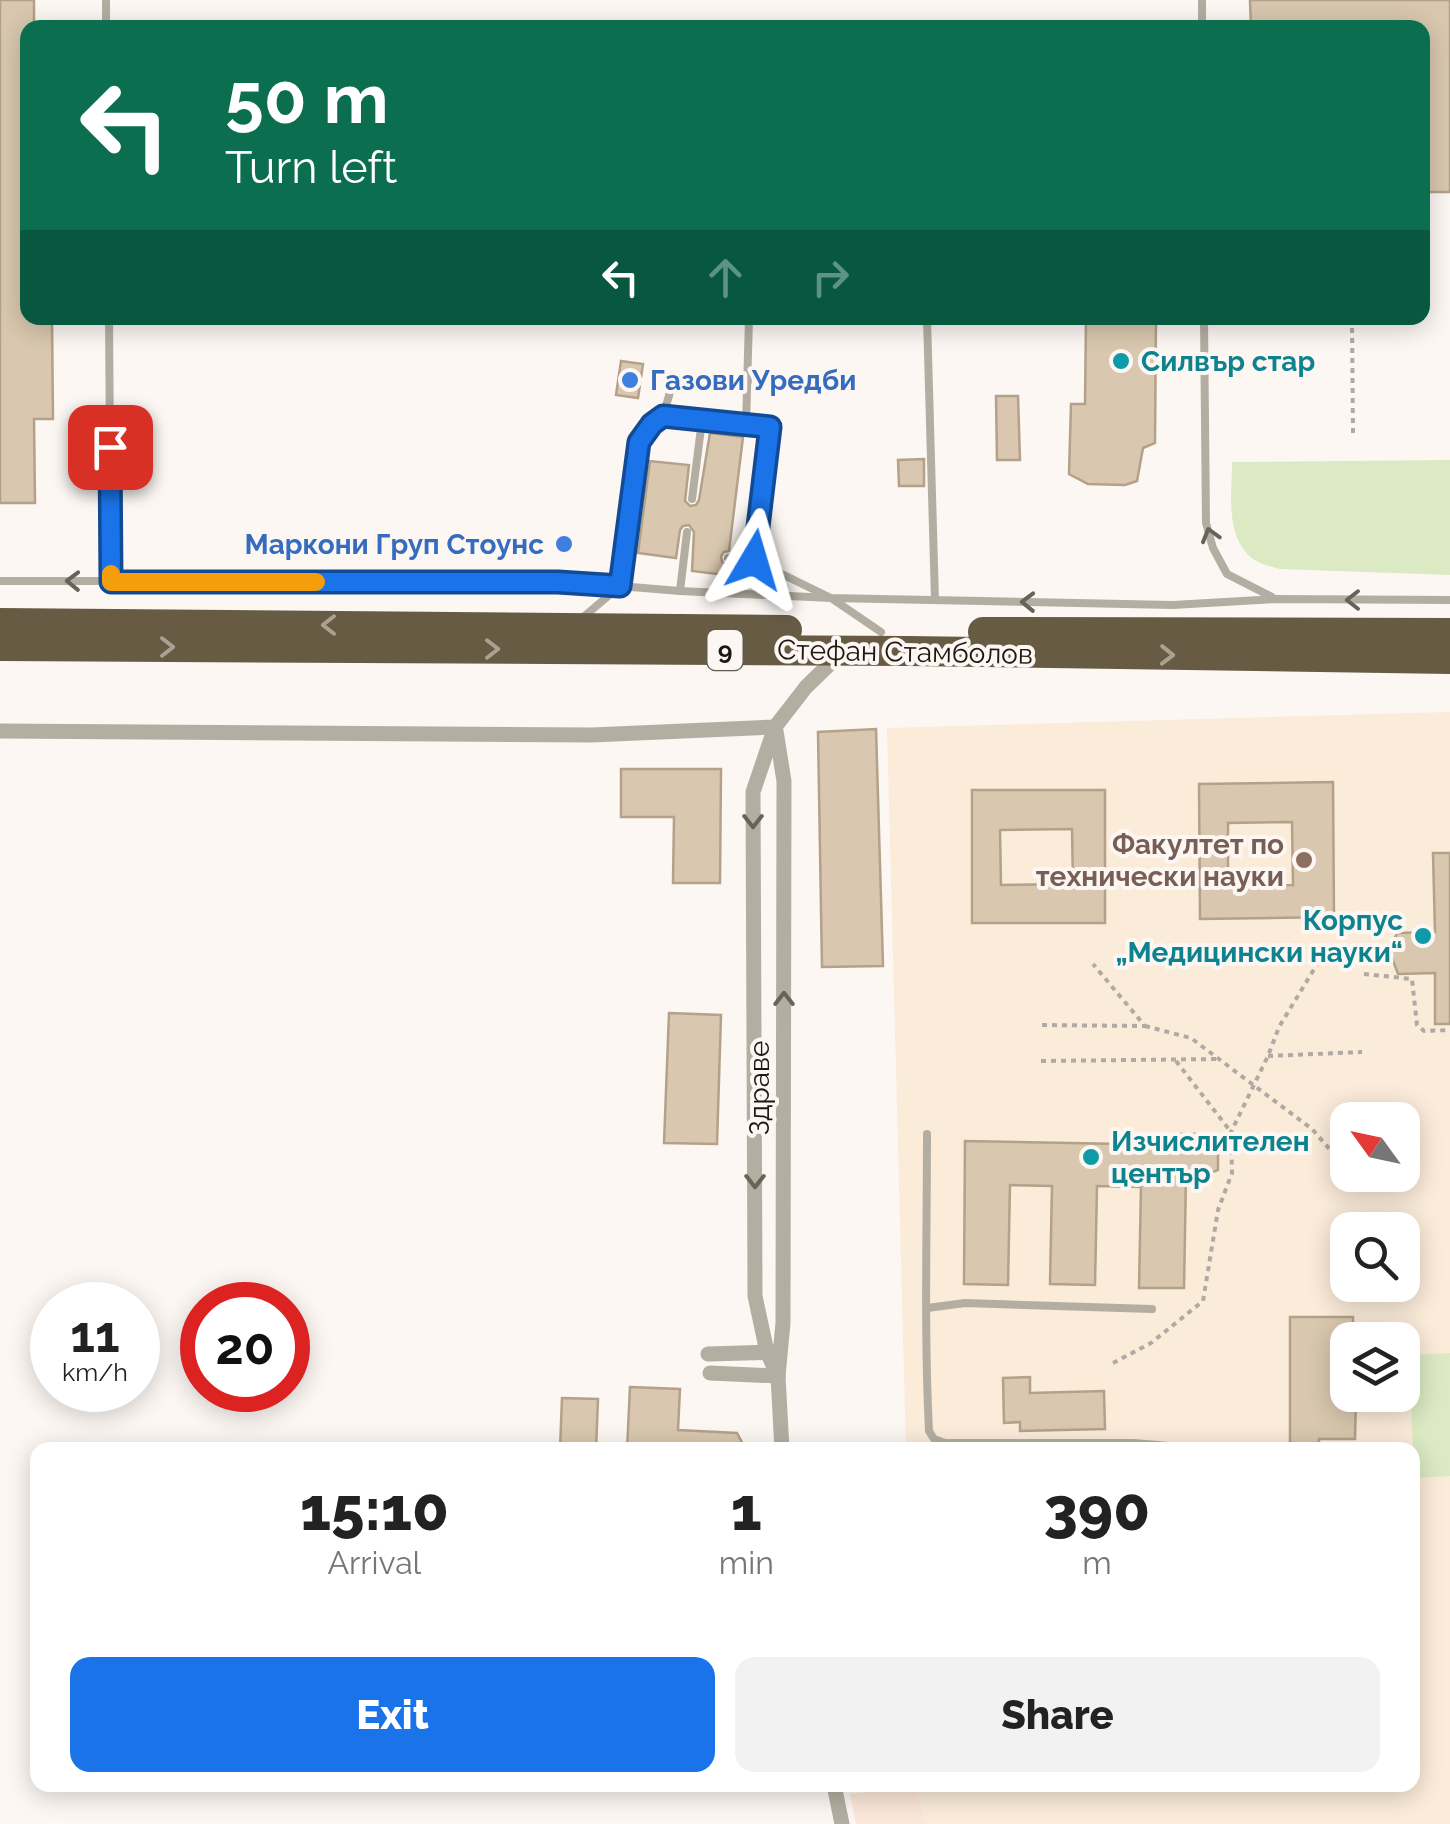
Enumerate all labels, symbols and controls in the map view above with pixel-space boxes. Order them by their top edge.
text: 50 m [225,57,389,139]
icon: left [60,60,190,190]
text: Turn left [225,141,397,194]
icon: left [593,250,648,305]
icon: ahead [698,250,753,305]
icon: right [803,250,858,305]
place label: Силвър стар [1141,345,1315,378]
marker: Силвър стар [1110,350,1132,372]
place label: Газови Уредби [650,364,856,397]
marker: Газови Уредби [619,369,641,391]
pin [68,405,153,490]
icon: arrive [83,420,138,475]
position arrow [702,508,806,612]
one-way arrow [1201,527,1222,544]
place label: Маркони Груп Стоунс [245,528,544,561]
marker: Маркони Груп Стоунс [553,533,575,555]
one-way arrow [65,571,81,592]
one-way arrow [1344,589,1360,611]
one-way arrow [1019,591,1035,612]
one-way arrow [320,615,336,636]
road number: 9 [708,630,742,670]
street label: Стефан Стамболов [777,633,1033,671]
one-way arrow [160,636,176,658]
one-way arrow [486,638,501,660]
one-way arrow [1160,644,1176,666]
one-way arrow [742,814,764,830]
place label: Факултет по технически науки [1036,828,1284,893]
marker: Факултет по технически науки [1293,849,1315,871]
place label: Корпус „Медицински науки“ [1115,904,1403,969]
marker: Корпус „Медицински науки“ [1412,925,1434,947]
one-way arrow [773,990,795,1006]
street label: Здраве [743,1040,776,1136]
north arrow [1330,1102,1420,1192]
map controls [1330,1102,1420,1412]
place label: Изчислителен център [1111,1125,1310,1190]
marker: Изчислителен център [1080,1146,1102,1168]
one-way arrow [744,1174,766,1190]
button: search [1330,1212,1420,1302]
speed limit sign: 20 [180,1282,310,1412]
text: 11 [70,1305,120,1364]
button: layers [1330,1322,1420,1412]
text: km/h [62,1357,128,1387]
text: 15:10 [300,1474,449,1544]
text: 1 [731,1474,762,1544]
text: 390 [1044,1474,1150,1544]
text: Arrival [327,1544,421,1581]
text: min [719,1544,774,1581]
text: m [1082,1544,1112,1581]
button: Exit [70,1657,715,1772]
button: Share [735,1657,1380,1772]

